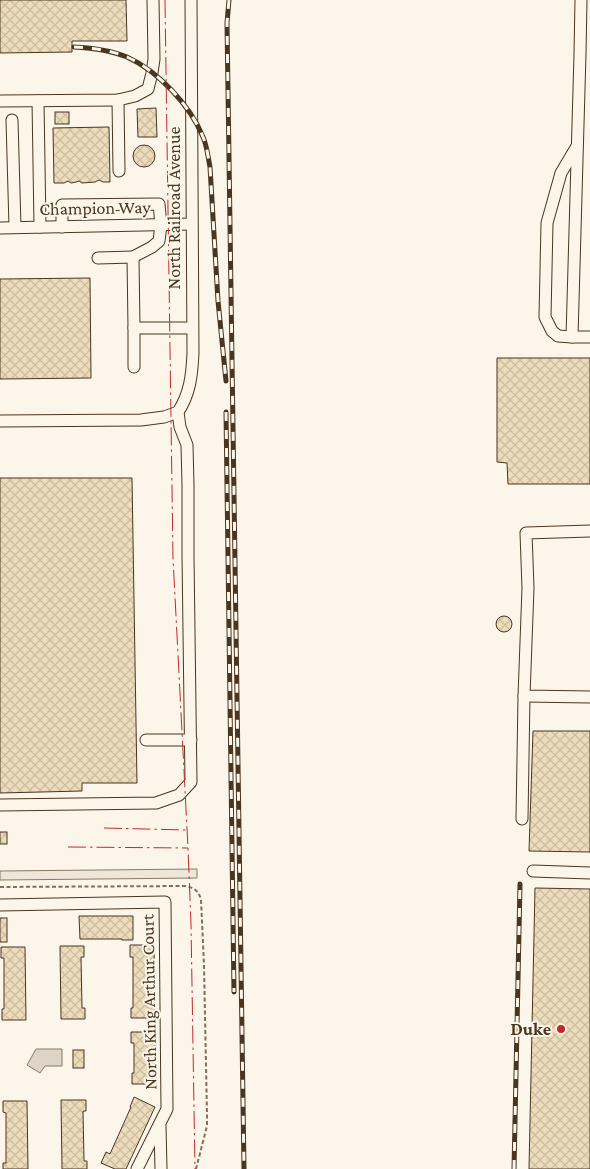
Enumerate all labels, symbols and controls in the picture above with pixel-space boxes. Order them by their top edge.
street label: North Railroad Avenue [164,127,184,289]
street label: Champion Way [39,197,152,219]
street label: North King Arthur Court [137,913,161,1090]
place label: Duke [510,1019,551,1039]
marker: Duke [555,1023,567,1035]

